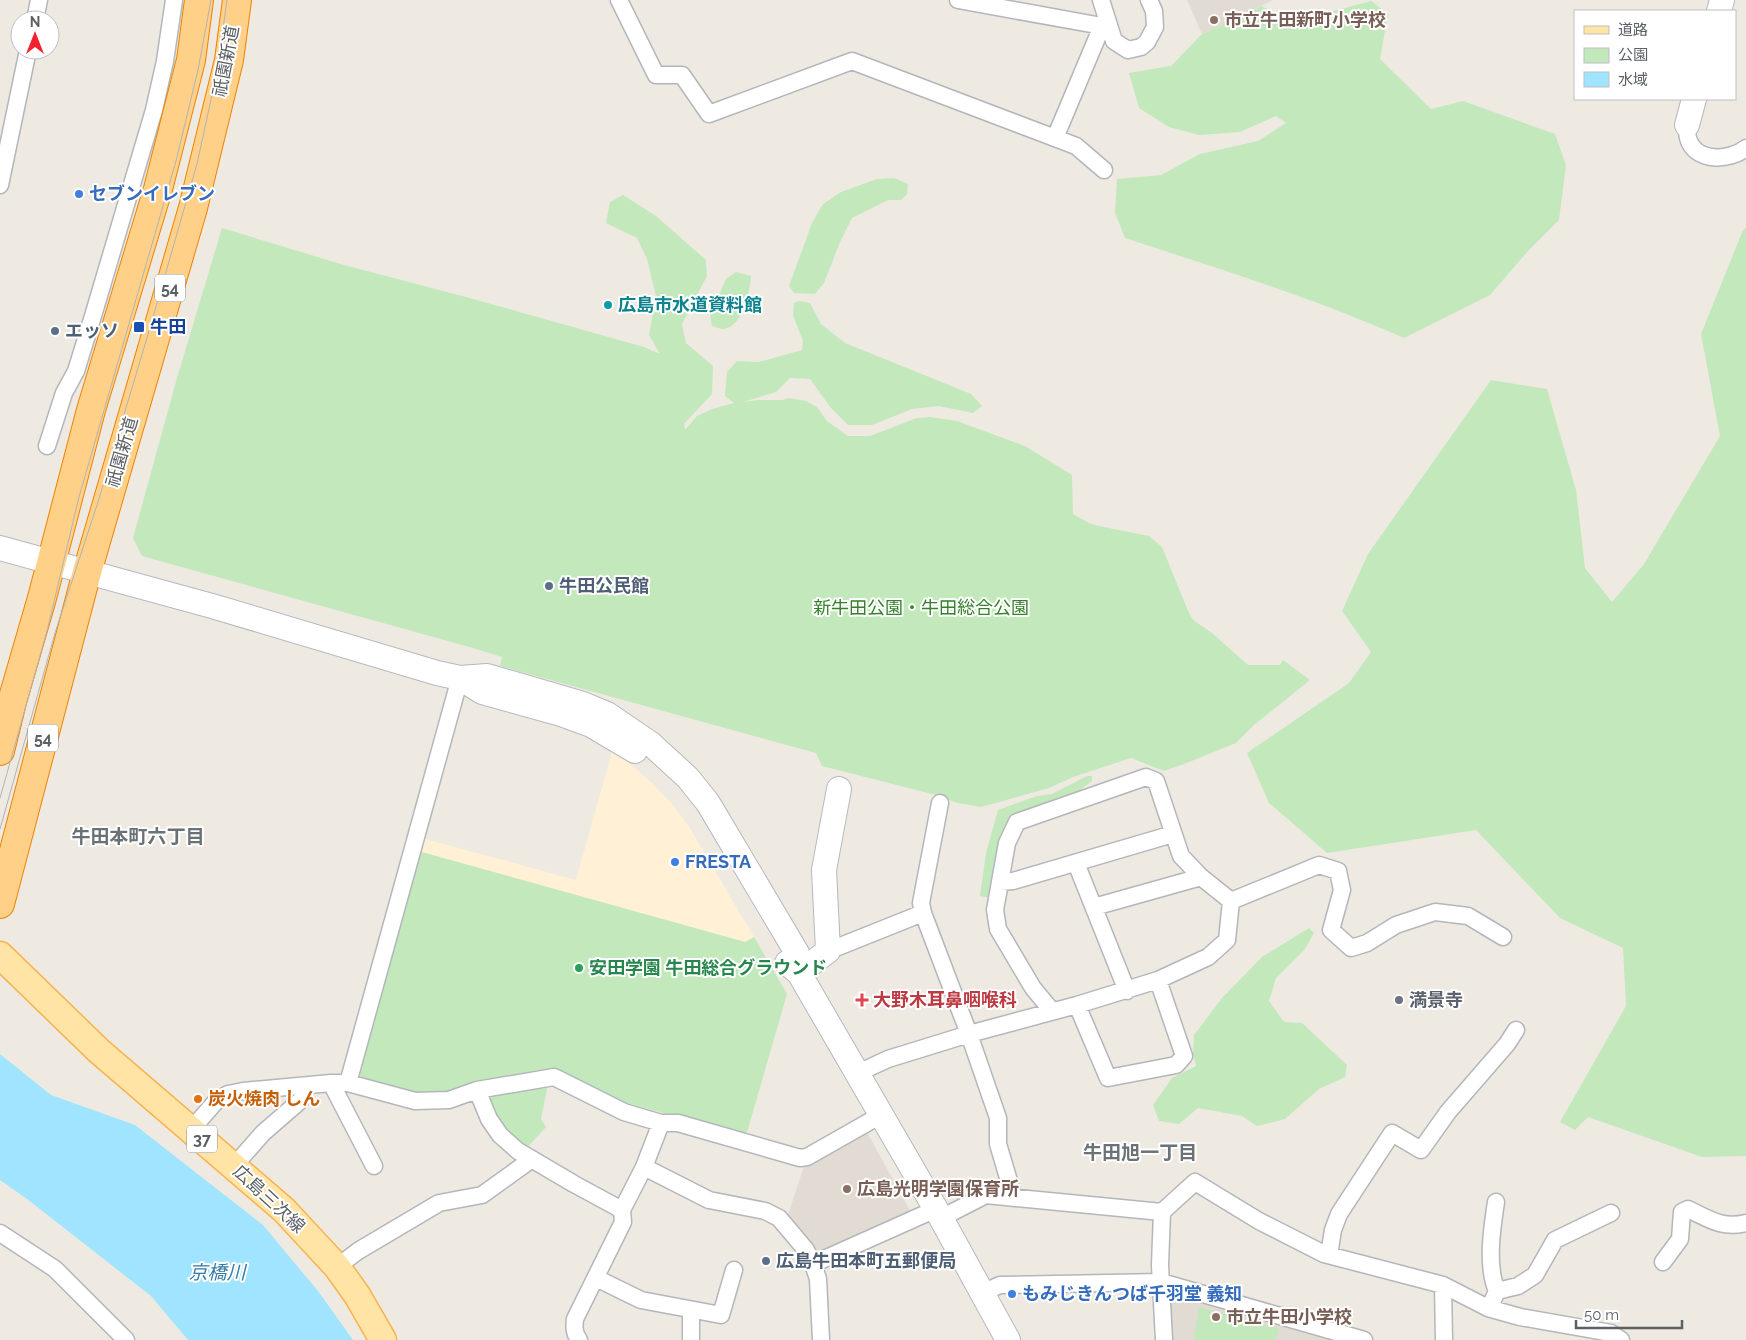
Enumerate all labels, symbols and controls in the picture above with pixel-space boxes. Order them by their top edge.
place label: 市立牛田新町小学校 [1224,9,1386,30]
north arrow [10,10,60,60]
legend [1574,10,1736,100]
text: N [30,14,40,30]
marker: 市立牛田新町小学校 [1208,14,1220,26]
text: 道路 [1618,21,1648,39]
street label: 祇園新道 [208,24,243,98]
text: 公園 [1618,46,1648,64]
text: 水域 [1618,71,1648,89]
place label: セブンイレブン [89,183,215,204]
marker: セブンイレブン [73,188,85,200]
road number: 54 [155,274,185,302]
place label: 広島市水道資料館 [618,294,762,315]
marker: 広島市水道資料館 [602,299,614,311]
place label: 牛田 [150,316,186,337]
place label: エッソ [65,320,119,341]
marker: 牛田 [132,320,146,334]
marker: エッソ [49,325,61,337]
street label: 祇園新道 [102,414,142,489]
place label: 牛田公民館 [559,575,649,596]
marker: 牛田公民館 [543,580,555,592]
park label: 新牛田公園・牛田総合公園 [813,597,1029,618]
road number: 54 [28,724,58,751]
district label: 牛田本町六丁目 [71,825,205,847]
place label: FRESTA [685,851,752,872]
marker: FRESTA [669,856,681,868]
place label: 安田学園 牛田総合グラウンド [589,957,827,978]
marker: 安田学園 牛田総合グラウンド [573,962,585,974]
place label: 大野木耳鼻咽喉科 [873,989,1017,1010]
place label: 満景寺 [1409,989,1463,1010]
marker: 大野木耳鼻咽喉科 [855,993,869,1007]
marker: 満景寺 [1393,994,1405,1006]
place label: 炭火焼肉 しん [208,1088,320,1109]
marker: 炭火焼肉 しん [192,1093,204,1105]
road number: 37 [187,1126,217,1152]
district label: 牛田旭一丁目 [1083,1141,1197,1163]
street label: 広島三次線 [229,1160,309,1237]
place label: 広島光明学園保育所 [857,1178,1019,1199]
marker: 広島光明学園保育所 [841,1183,853,1195]
place label: 広島牛田本町五郵便局 [776,1250,956,1271]
marker: 広島牛田本町五郵便局 [760,1255,772,1267]
water label: 京橋川 [188,1261,247,1283]
place label: もみじきんつば千羽堂 義知 [1022,1283,1242,1304]
marker: もみじきんつば千羽堂 義知 [1006,1288,1018,1300]
scale bar [1576,1298,1682,1330]
place label: 市立牛田小学校 [1226,1306,1352,1327]
text: 50 m [1584,1306,1619,1324]
marker: 市立牛田小学校 [1210,1311,1222,1323]

